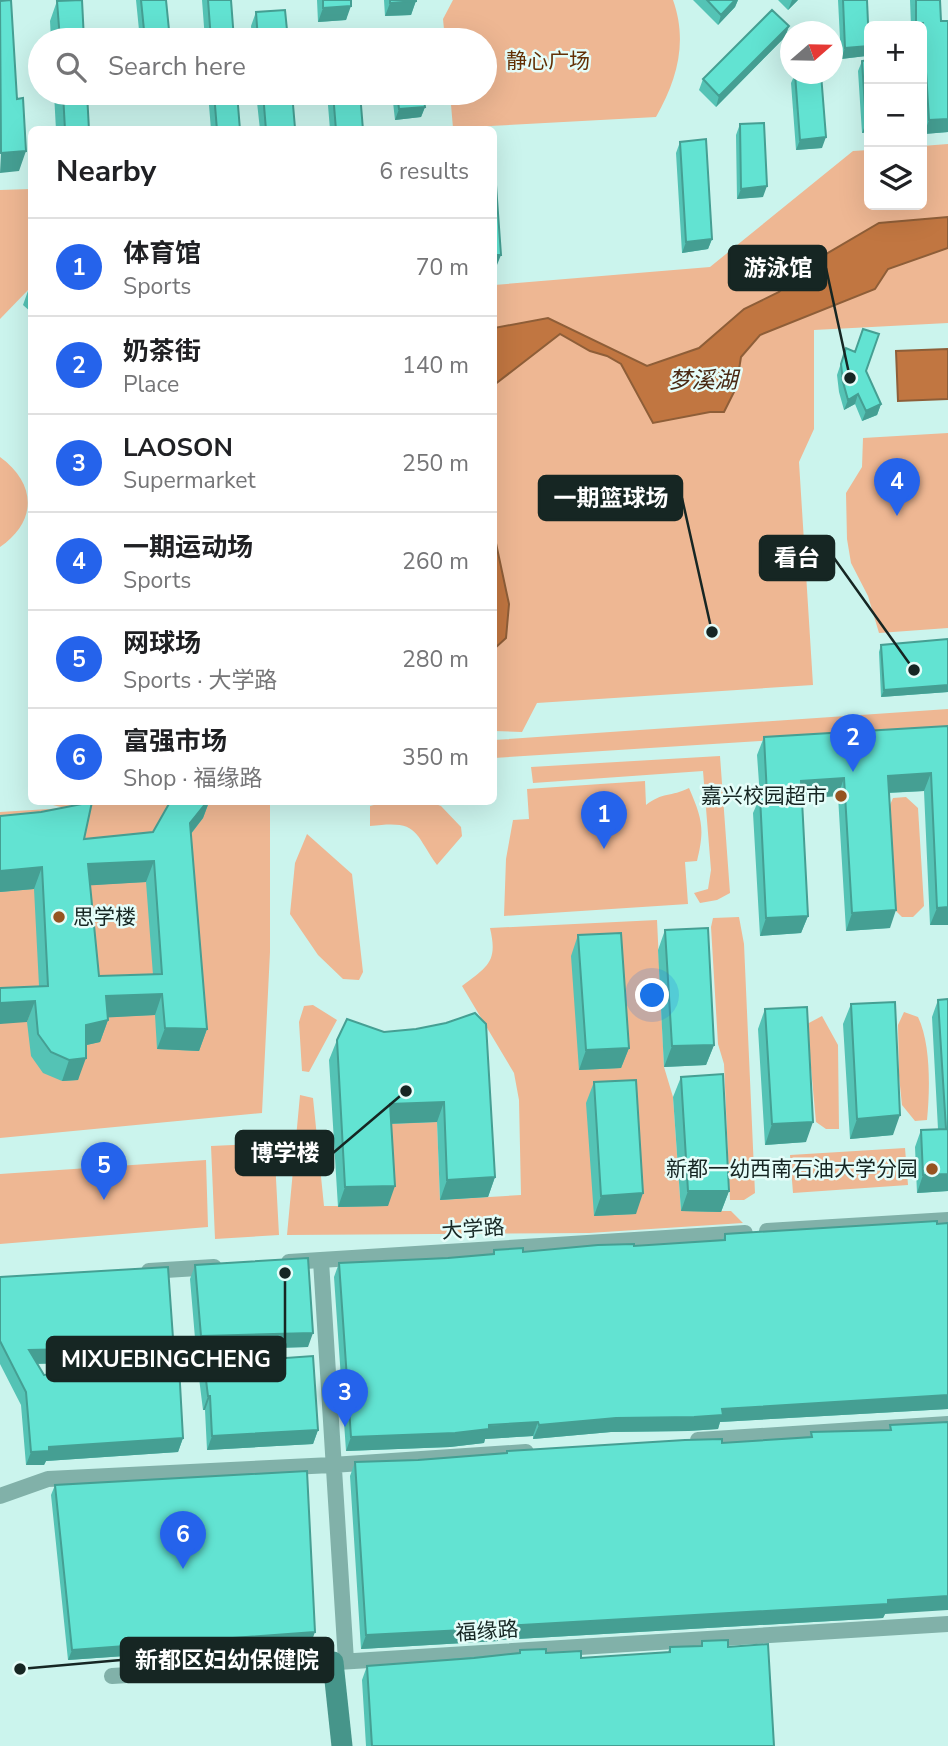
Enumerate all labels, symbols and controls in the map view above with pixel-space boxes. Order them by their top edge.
north arrow [780,21,843,84]
map controls [864,21,927,210]
button: + [864,21,927,84]
search box [28,28,497,105]
park label: 静心广场 [506,47,590,75]
icon: search [52,48,90,86]
text: Search here [108,49,246,84]
button: − [864,84,927,147]
button: layers [864,147,927,210]
text: Nearby [56,151,156,192]
text: 6 results [379,156,469,187]
text: 体育馆 [123,236,201,271]
callout: 游泳馆 [729,246,826,290]
text: 1 [72,252,86,283]
text: 70 m [416,252,469,283]
text: 游泳馆 [744,253,813,284]
text: Sports [123,271,191,302]
text: 奶茶街 [123,334,201,369]
text: 2 [72,350,86,381]
text: 140 m [402,350,469,381]
water label: 梦溪湖 [669,365,741,396]
text: Place [123,369,179,400]
text: LAOSON [123,430,233,465]
text: 3 [72,448,86,479]
text: 250 m [402,448,469,479]
pin: 4 [874,458,920,516]
text: Supermarket [123,465,256,496]
callout: 一期篮球场 [539,476,682,520]
text: 一期篮球场 [554,483,669,514]
text: 一期运动场 [123,530,253,565]
callout: 看台 [760,536,834,580]
text: 看台 [774,543,820,574]
text: 4 [72,546,86,577]
text: 260 m [402,546,469,577]
text: Sports [123,565,191,596]
text: 网球场 [123,626,201,661]
text: 5 [72,644,86,675]
text: 280 m [402,644,469,675]
text: Sports · 大学路 [123,665,277,696]
pin: 2 [830,714,876,772]
text: 富强市场 [123,724,227,759]
text: 6 [72,742,86,773]
text: 350 m [402,742,469,773]
text: Shop · 福缘路 [123,763,262,794]
place label: 嘉兴校园超市 [701,782,827,810]
marker: 嘉兴校园超市 [833,788,849,804]
pin: 1 [581,791,627,849]
place label: 思学楼 [73,903,136,931]
marker: 思学楼 [51,909,67,925]
your location [635,978,669,1012]
callout: 博学楼 [236,1131,333,1175]
text: 博学楼 [251,1138,320,1169]
pin: 5 [81,1142,127,1200]
place label: 新都一幼西南石油大学分园 [666,1155,918,1183]
marker: 新都一幼西南石油大学分园 [924,1161,940,1177]
street label: 大学路 [441,1213,505,1245]
callout: MIXUEBINGCHENG [47,1337,285,1381]
text: MIXUEBINGCHENG [61,1344,271,1375]
pin: 3 [322,1369,368,1427]
pin: 6 [160,1511,206,1569]
street label: 福缘路 [455,1615,519,1647]
callout: 新都区妇幼保健院 [121,1638,333,1682]
text: 新都区妇幼保健院 [135,1645,319,1676]

